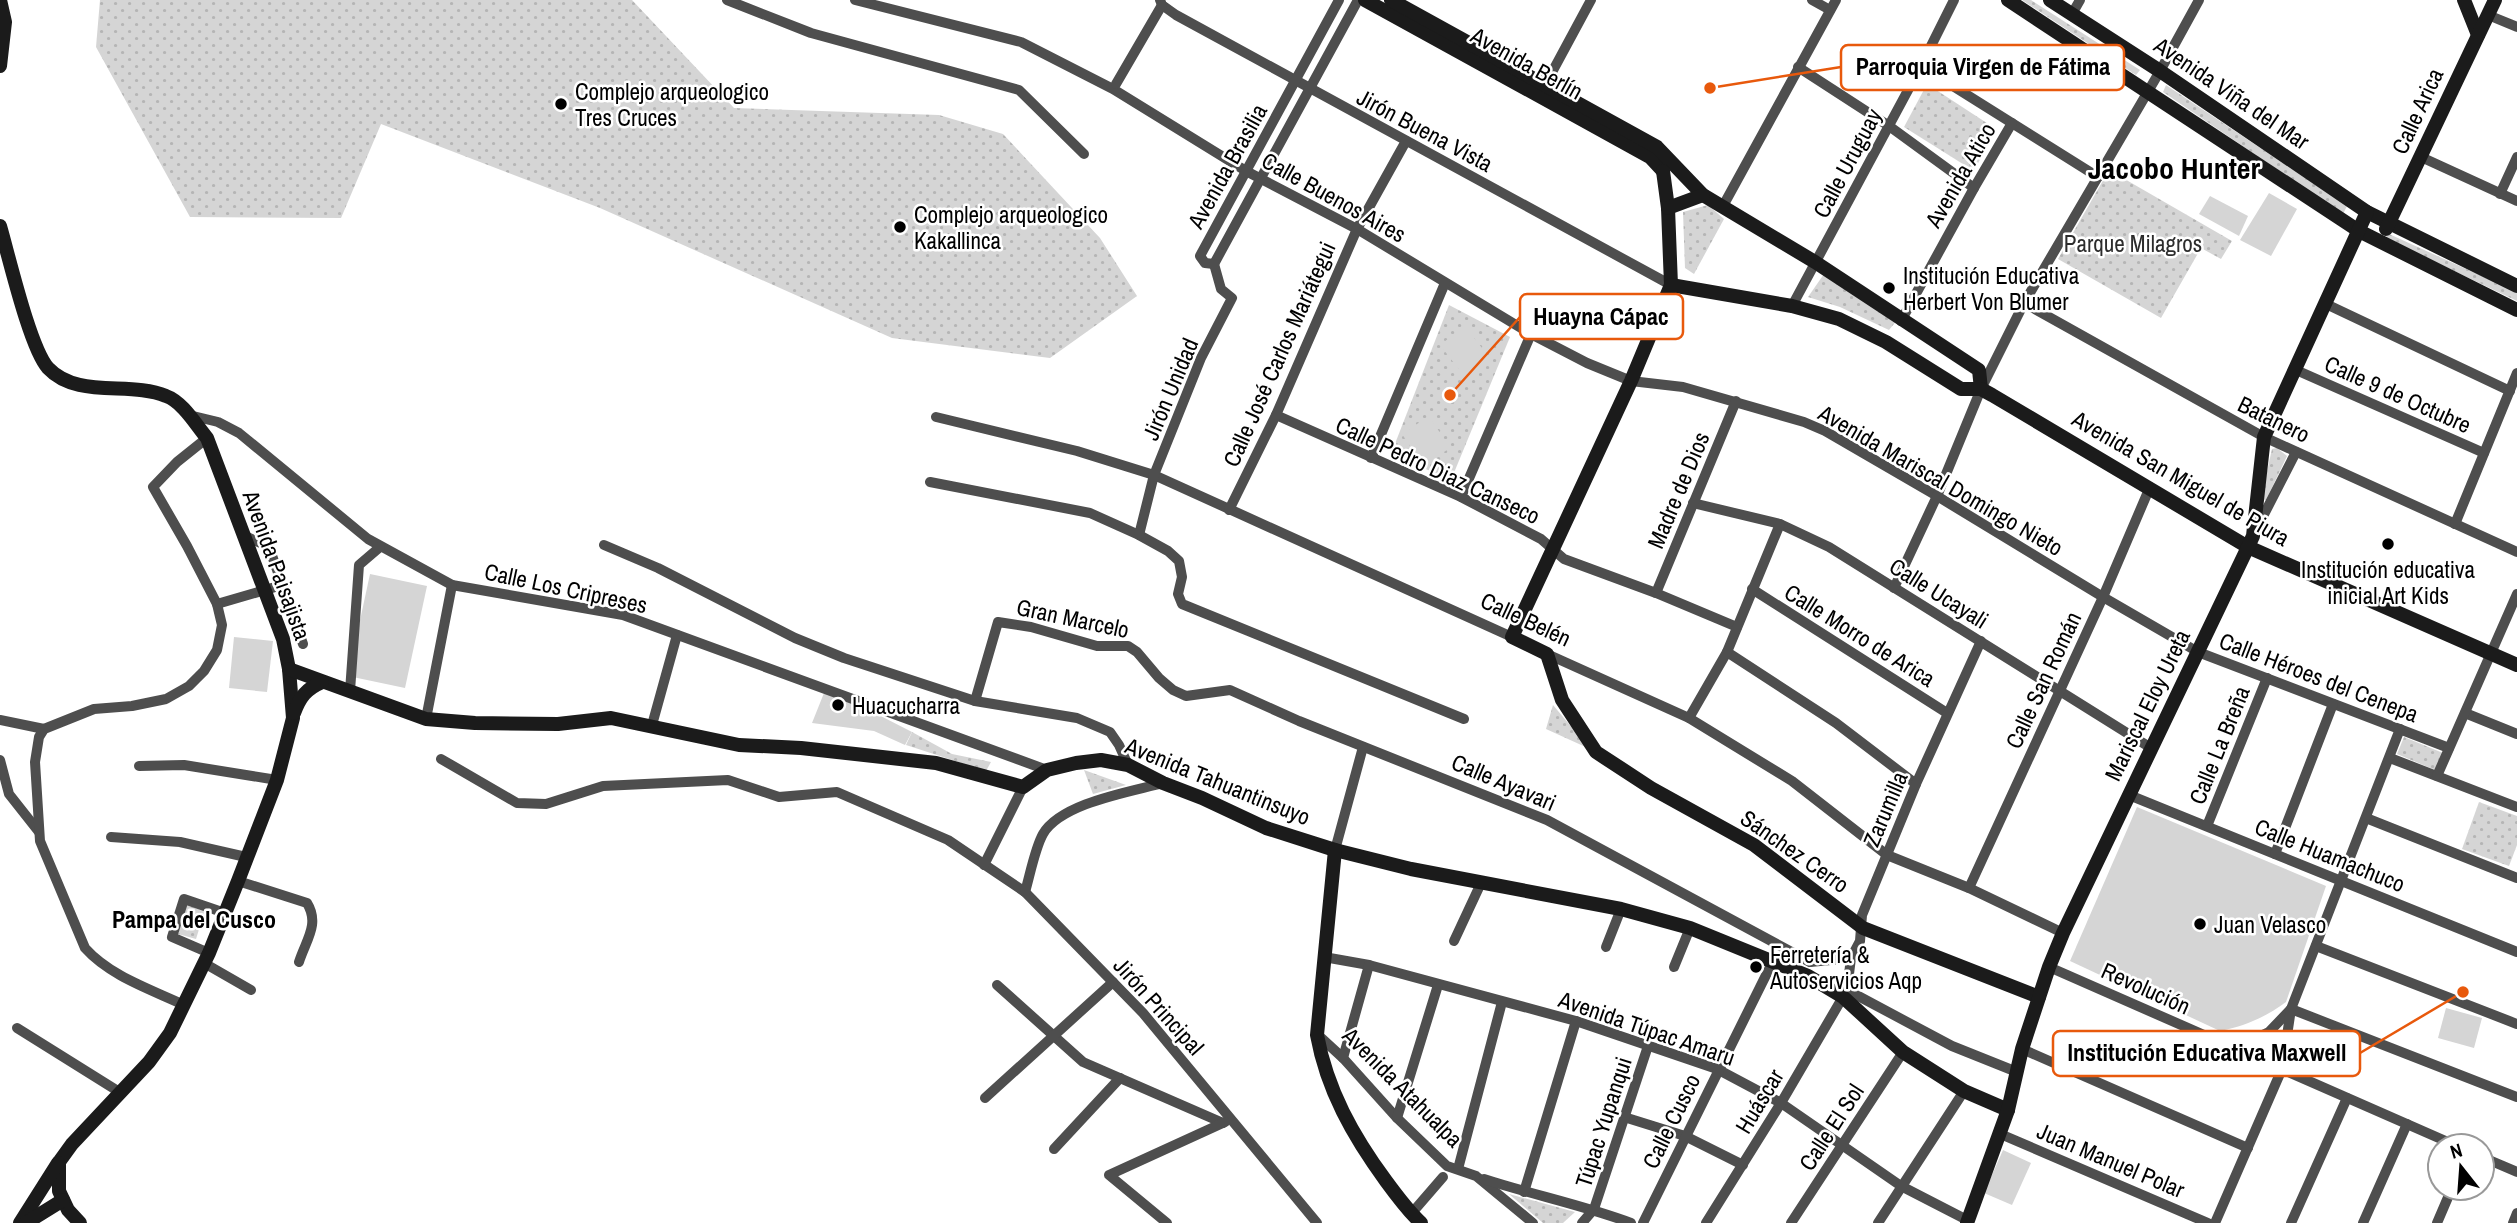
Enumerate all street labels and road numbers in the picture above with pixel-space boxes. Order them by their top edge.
street label: Avenida Berlín [1465,19,1588,106]
street label: Avenida Viña del Mar [2148,29,2316,157]
street label: Calle Arica [2384,63,2451,159]
street label: Jirón Buena Vista [1352,81,1499,179]
street label: Avenida Brasilia [1179,98,1274,235]
street label: Calle Uruguay [1805,102,1889,223]
street label: Avenida Atico [1917,117,2002,234]
street label: Calle Buenos Aires [1256,145,1412,249]
street label: Calle José Carlos Mariátegui [1215,237,1343,471]
street label: Jirón Unidad [1135,333,1205,445]
street label: Calle 9 de Octubre [2320,348,2476,440]
street label: Batanero [2233,388,2315,450]
street label: Avenida Mariscal Domingo Nieto [1812,397,2069,563]
street label: Avenida San Miguel de Piura [2066,403,2296,553]
street label: Calle Pedro Diaz Canseco [1331,409,1545,531]
street label: Madre de Dios [1640,427,1716,553]
street label: Avenida Paisajista [235,485,319,645]
street label: Calle Ucayali [1884,550,1994,636]
street label: Calle Los Cripreses [482,556,650,620]
street label: Calle Morro de Arica [1779,576,1942,694]
street label: Calle Belén [1476,585,1576,653]
street label: Gran Marcelo [1014,591,1132,645]
street label: Calle San Román [1998,606,2088,754]
street label: Mariscal Eloy Ureta [2097,624,2197,786]
street label: Calle Héroes del Cenepa [2215,625,2423,729]
street label: Calle La Breña [2181,681,2257,809]
street label: Avenida Tahuantinsuyo [1120,729,1315,832]
street label: Calle Ayavari [1447,746,1561,818]
street label: Zarumilla [1855,766,1915,851]
street label: Sánchez Cerro [1735,802,1855,900]
street label: Calle Huamachuco [2250,811,2410,899]
street label: Jirón Principal [1107,950,1211,1062]
street label: Revolución [2097,955,2195,1021]
street label: Avenida Túpac Amaru [1554,983,1739,1073]
street label: Avenida Atahualpa [1335,1019,1470,1154]
street label: Túpac Yupanqui [1567,1053,1639,1191]
street label: Huáscar [1728,1062,1791,1139]
street label: Calle Cusco [1635,1069,1707,1173]
street label: Calle El Sol [1791,1078,1871,1176]
street label: Juan Manuel Polar [2033,1115,2190,1205]

